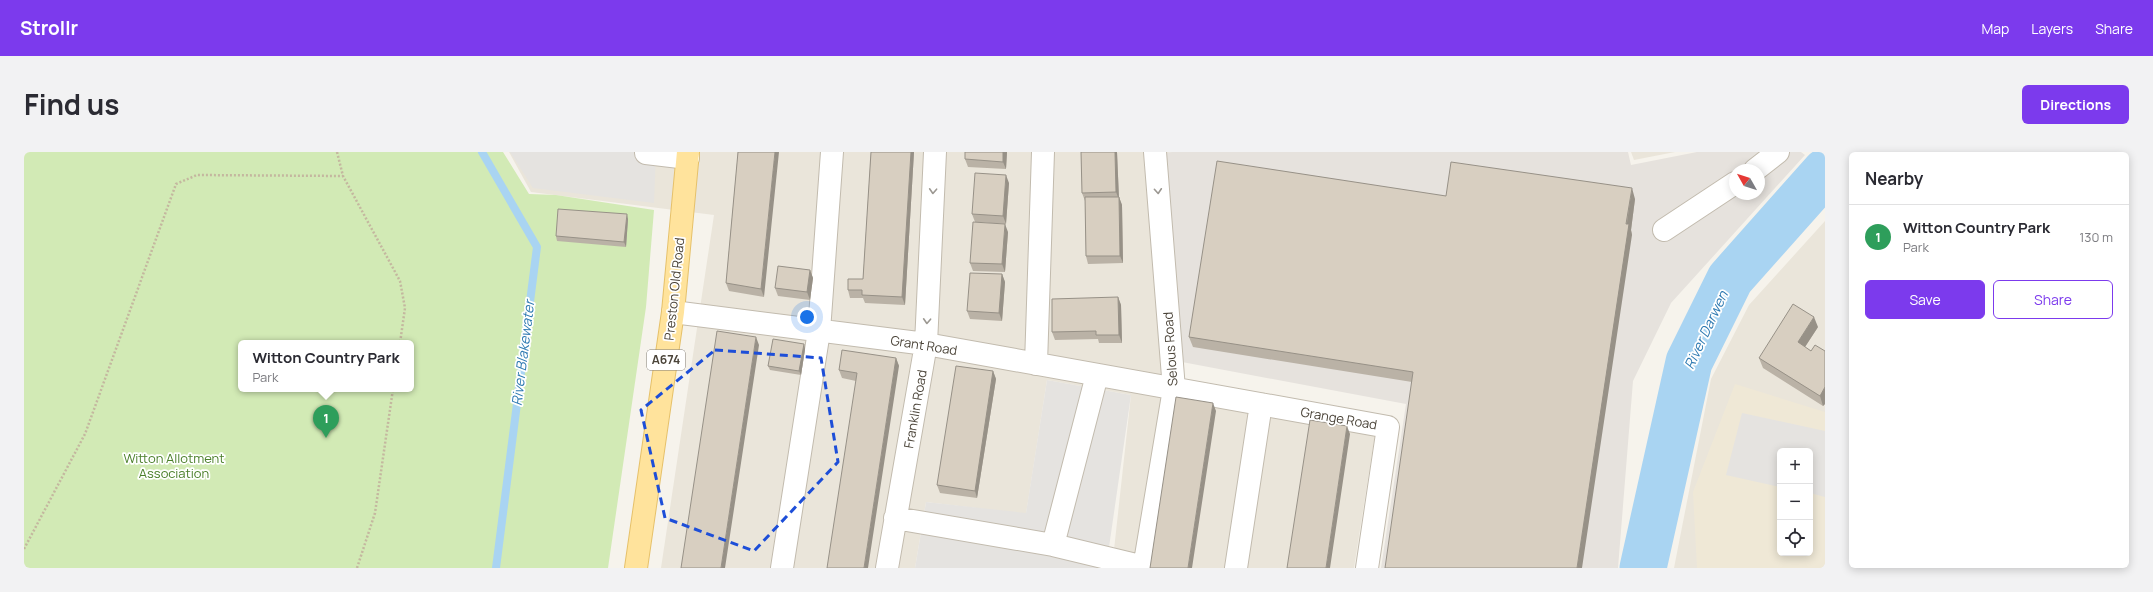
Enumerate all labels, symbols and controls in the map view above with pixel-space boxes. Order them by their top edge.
text: Strollr [20,15,78,41]
text: Map [1981,19,2009,38]
text: Layers [2031,19,2073,38]
text: Share [2095,19,2133,38]
text: Find us [24,85,119,123]
button: Directions [2022,85,2129,124]
north arrow [1729,164,1765,200]
text: Nearby [1865,167,1923,190]
one-way arrow [929,188,938,194]
one-way arrow [1154,188,1163,194]
text: Witton Country Park [1903,217,2050,238]
text: 1 [1875,228,1881,246]
text: 130 m [2079,228,2113,246]
street label: Preston Old Road [660,237,688,341]
text: Park [1903,238,1929,256]
button: Save [1865,280,1985,319]
button: Share [1993,280,2113,319]
water label: River Darwen [1679,287,1732,372]
water label: River Blakewater [507,297,539,407]
your location [797,307,817,327]
street label: Selous Road [1158,311,1182,387]
one-way arrow [923,318,932,324]
street label: Grant Road [889,331,959,359]
popup [238,340,414,392]
text: Witton Country Park [252,347,400,368]
road number: A674 [647,350,685,370]
text: Park [252,368,278,386]
street label: Franklin Road [899,368,931,450]
street label: Grange Road [1299,402,1379,434]
pin: 1 [313,405,339,438]
map controls [1777,448,1813,556]
button: + [1777,448,1813,484]
park label: Witton Allotment Association [123,449,225,482]
button: − [1777,484,1813,520]
button: locate [1777,520,1813,556]

